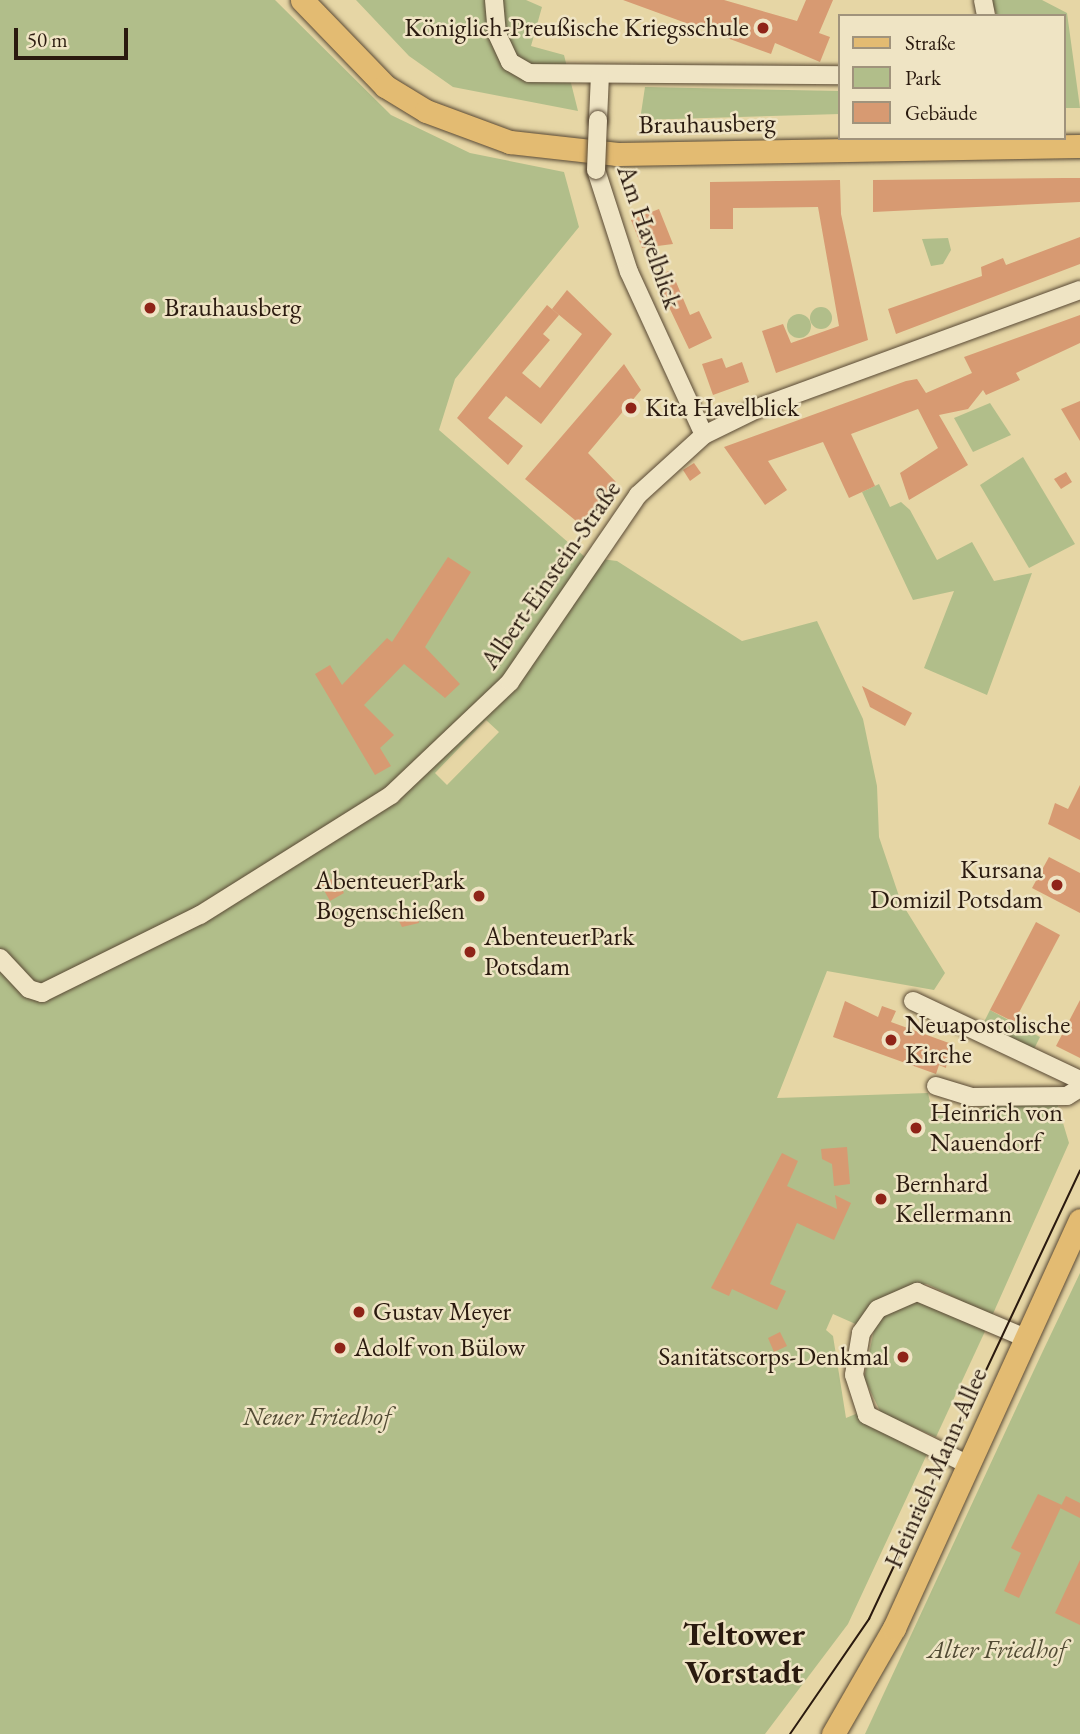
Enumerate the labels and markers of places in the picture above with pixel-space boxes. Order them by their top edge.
place label: Königlich-Preußische Kriegsschule [404,12,749,44]
marker: Königlich-Preußische Kriegsschule [755,20,771,36]
place label: Brauhausberg [164,292,301,324]
marker: Brauhausberg [142,300,158,316]
place label: Kita Havelblick [645,392,799,424]
marker: Kita Havelblick [623,400,639,416]
place label: Kursana Domizil Potsdam [870,854,1043,916]
place label: AbenteuerPark Bogenschießen [315,865,465,926]
marker: Kursana Domizil Potsdam [1049,877,1065,893]
marker: AbenteuerPark Bogenschießen [471,888,487,904]
place label: AbenteuerPark Potsdam [484,921,634,982]
marker: AbenteuerPark Potsdam [462,944,478,960]
place label: Neuapostolische Kirche [905,1009,1070,1070]
marker: Neuapostolische Kirche [883,1032,899,1048]
place label: Heinrich von Nauendorf [930,1097,1063,1158]
marker: Heinrich von Nauendorf [908,1120,924,1136]
place label: Bernhard Kellermann [895,1168,1012,1230]
marker: Bernhard Kellermann [873,1191,889,1207]
place label: Gustav Meyer [373,1296,511,1328]
marker: Gustav Meyer [351,1304,367,1320]
place label: Adolf von Bülow [354,1332,525,1364]
marker: Adolf von Bülow [332,1340,348,1356]
place label: Sanitätscorps-Denkmal [658,1341,889,1373]
marker: Sanitätscorps-Denkmal [895,1349,911,1365]

